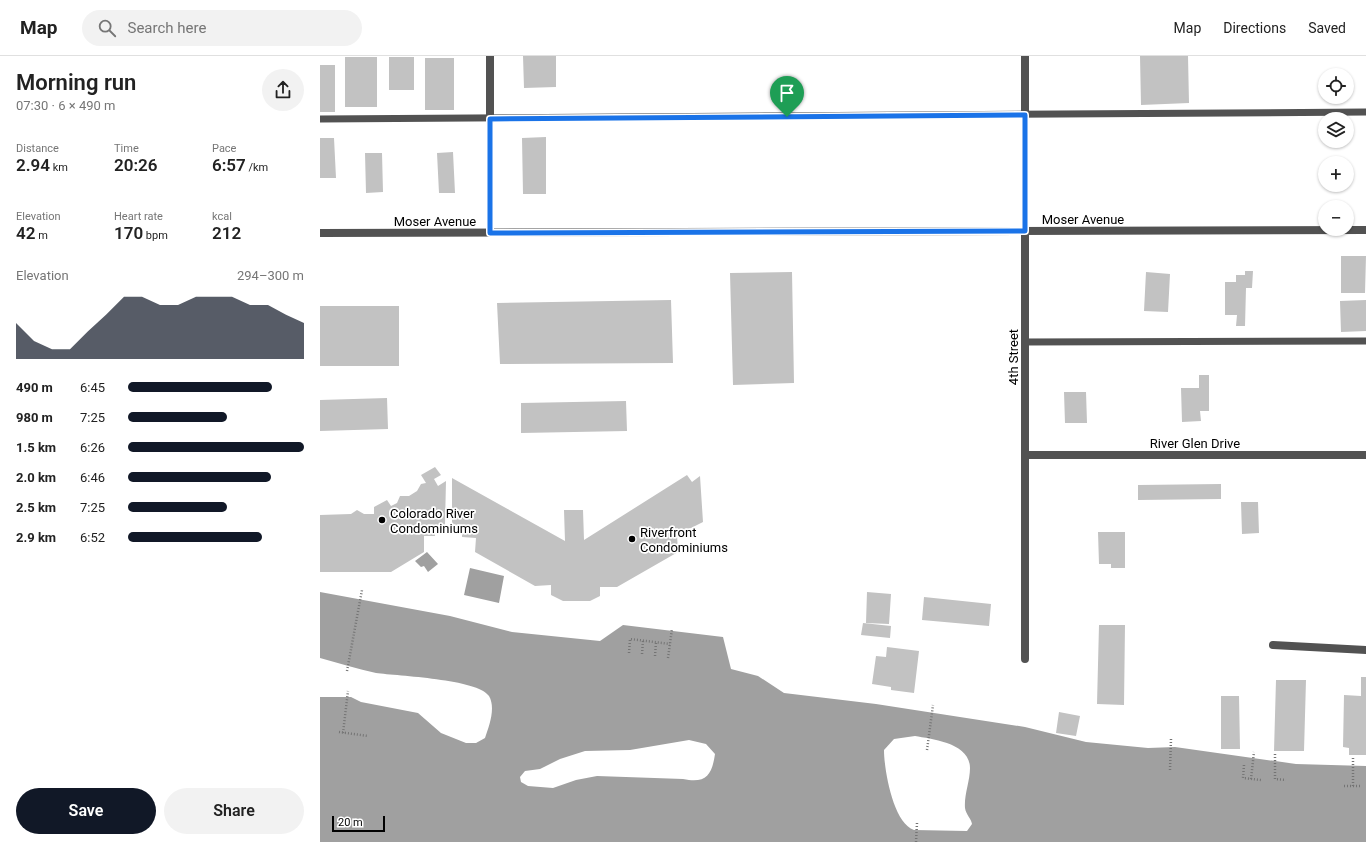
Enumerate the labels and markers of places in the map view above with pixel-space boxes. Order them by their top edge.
pin [770,76,804,117]
place label: Colorado River Condominiums [390,506,478,536]
marker: Colorado River Condominiums [377,515,387,525]
place label: Riverfront Condominiums [640,525,728,555]
marker: Riverfront Condominiums [627,534,637,544]

